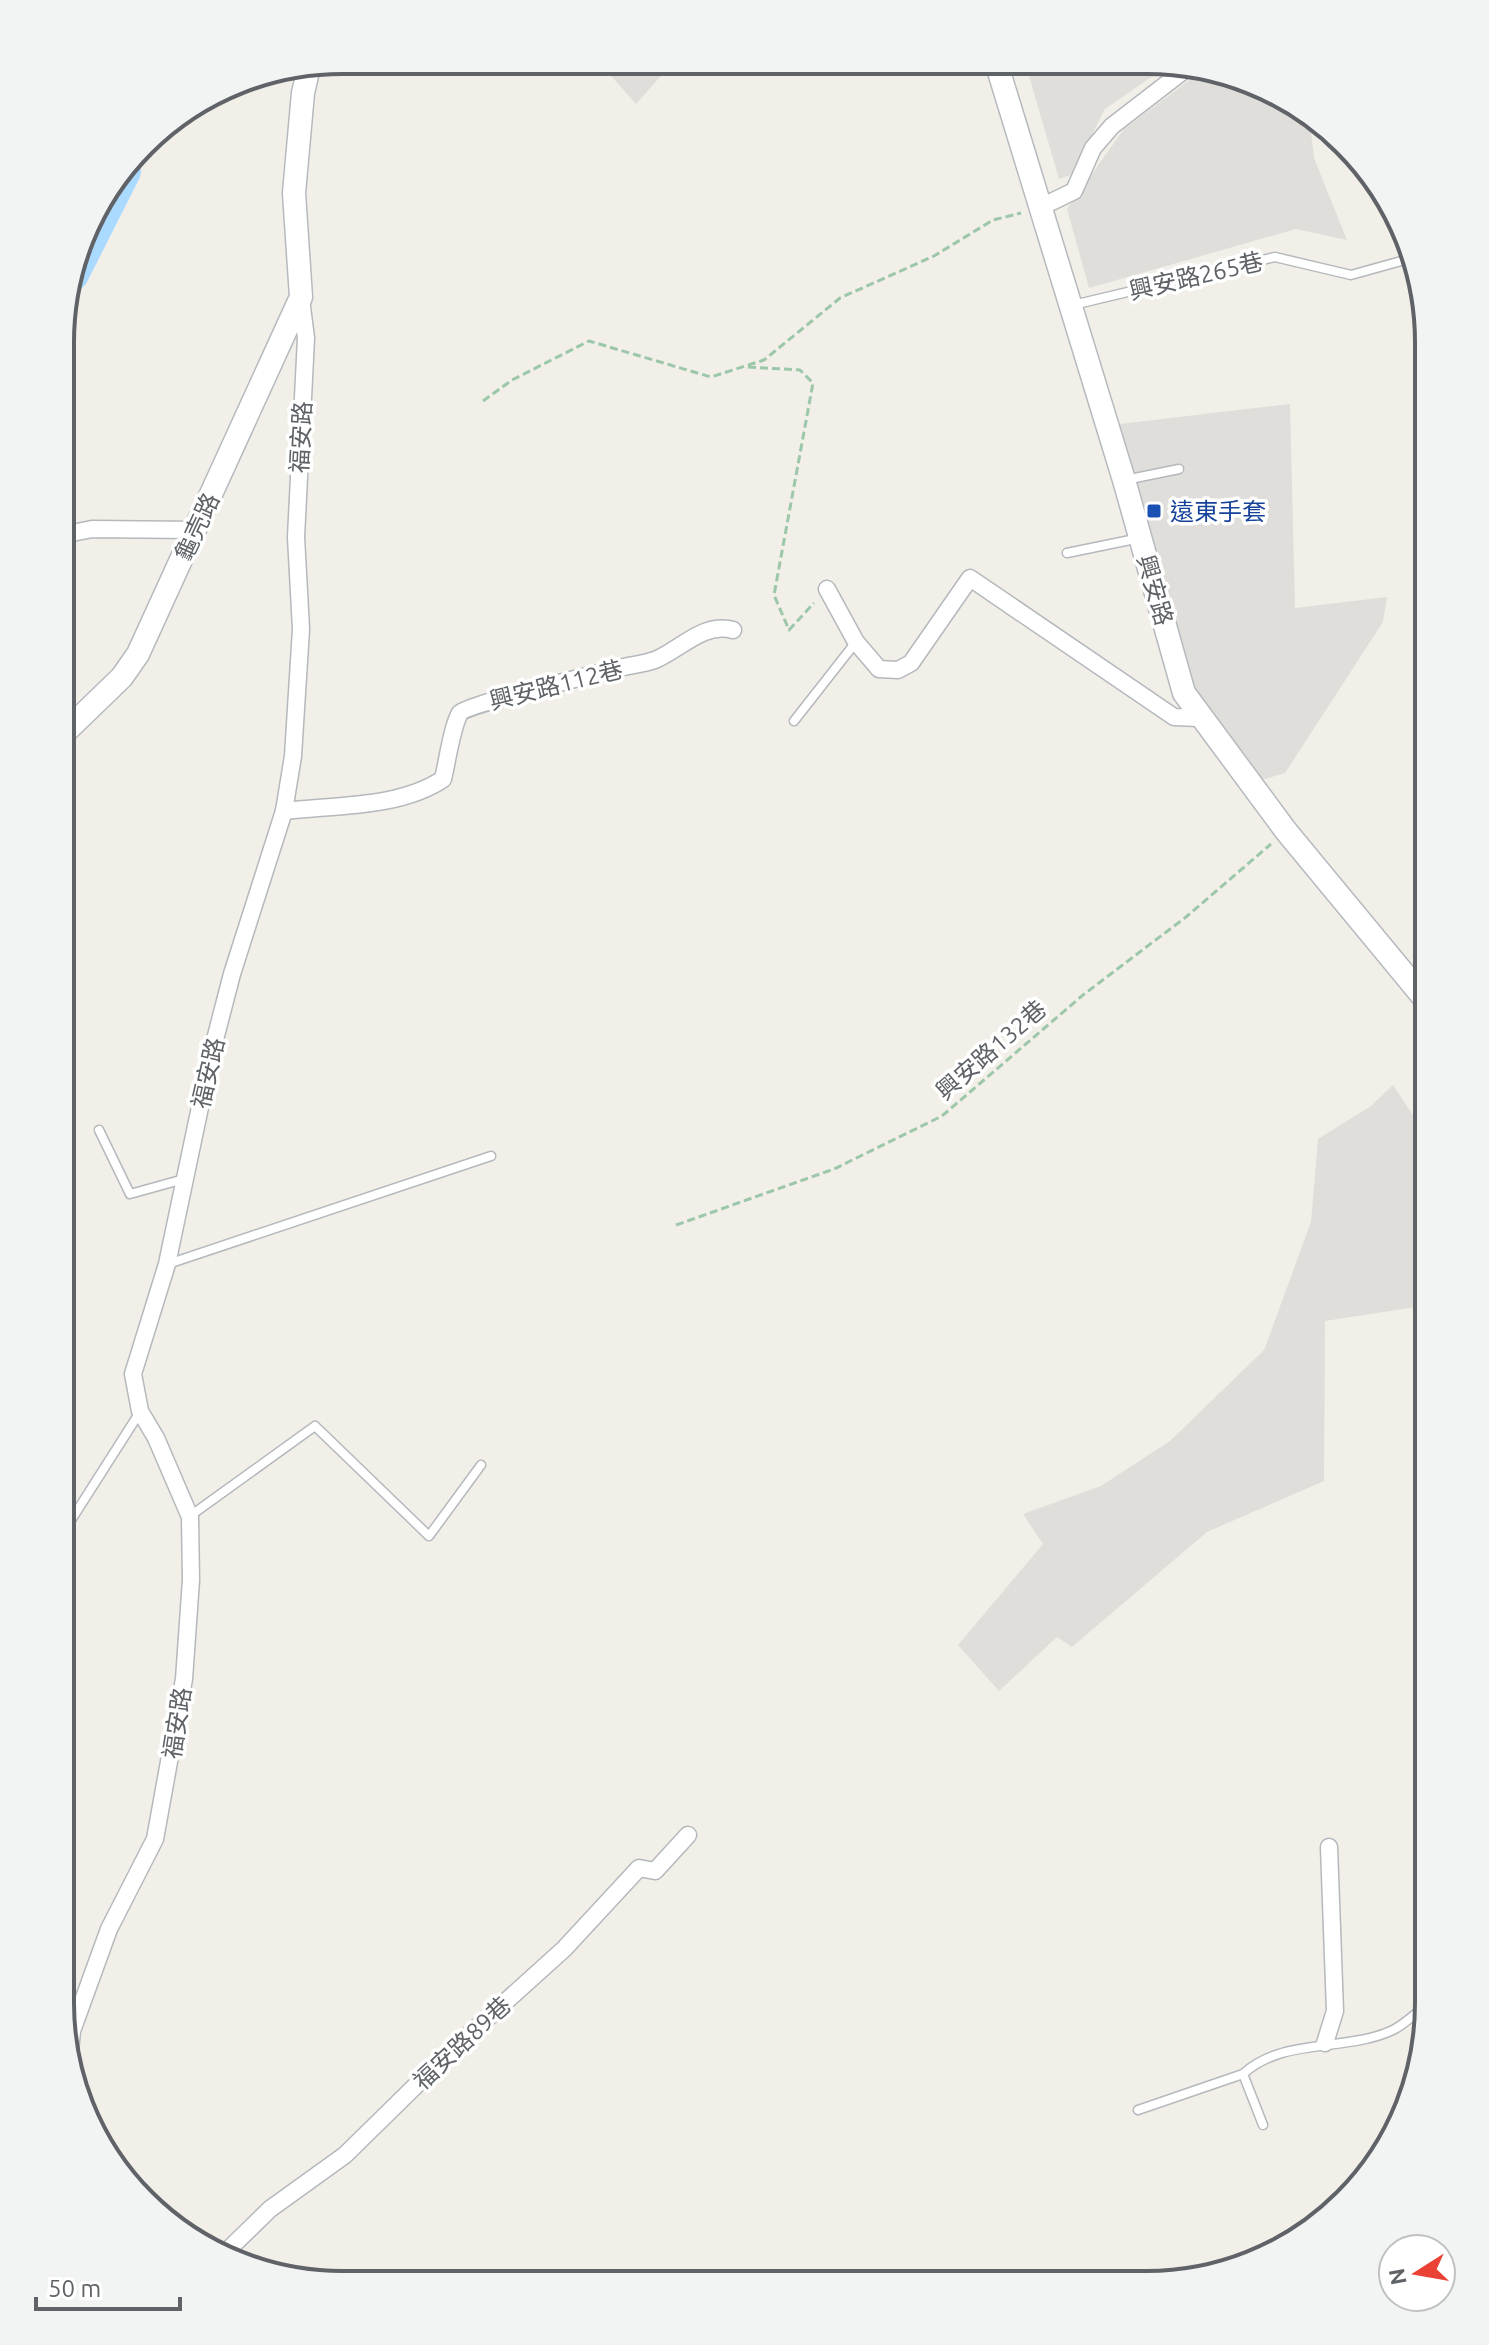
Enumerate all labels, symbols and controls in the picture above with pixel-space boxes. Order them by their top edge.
street label: 興安路265巷 [1126,247,1266,305]
street label: 福安路 [286,400,316,474]
street label: 龜壳路 [170,489,224,565]
place label: 遠東手套 [1170,498,1266,525]
marker: 遠東手套 [1145,502,1163,520]
street label: 興安路 [1132,552,1178,628]
street label: 興安路112巷 [486,655,626,715]
street label: 興安路132巷 [931,995,1051,1105]
street label: 福安路 [187,1035,229,1111]
street label: 福安路 [158,1685,196,1761]
street label: 福安路89巷 [408,1991,516,2095]
north arrow [1377,2233,1457,2313]
scale bar [36,2261,180,2311]
text: N [1383,2266,1411,2287]
text: 50 m [48,2275,101,2302]

